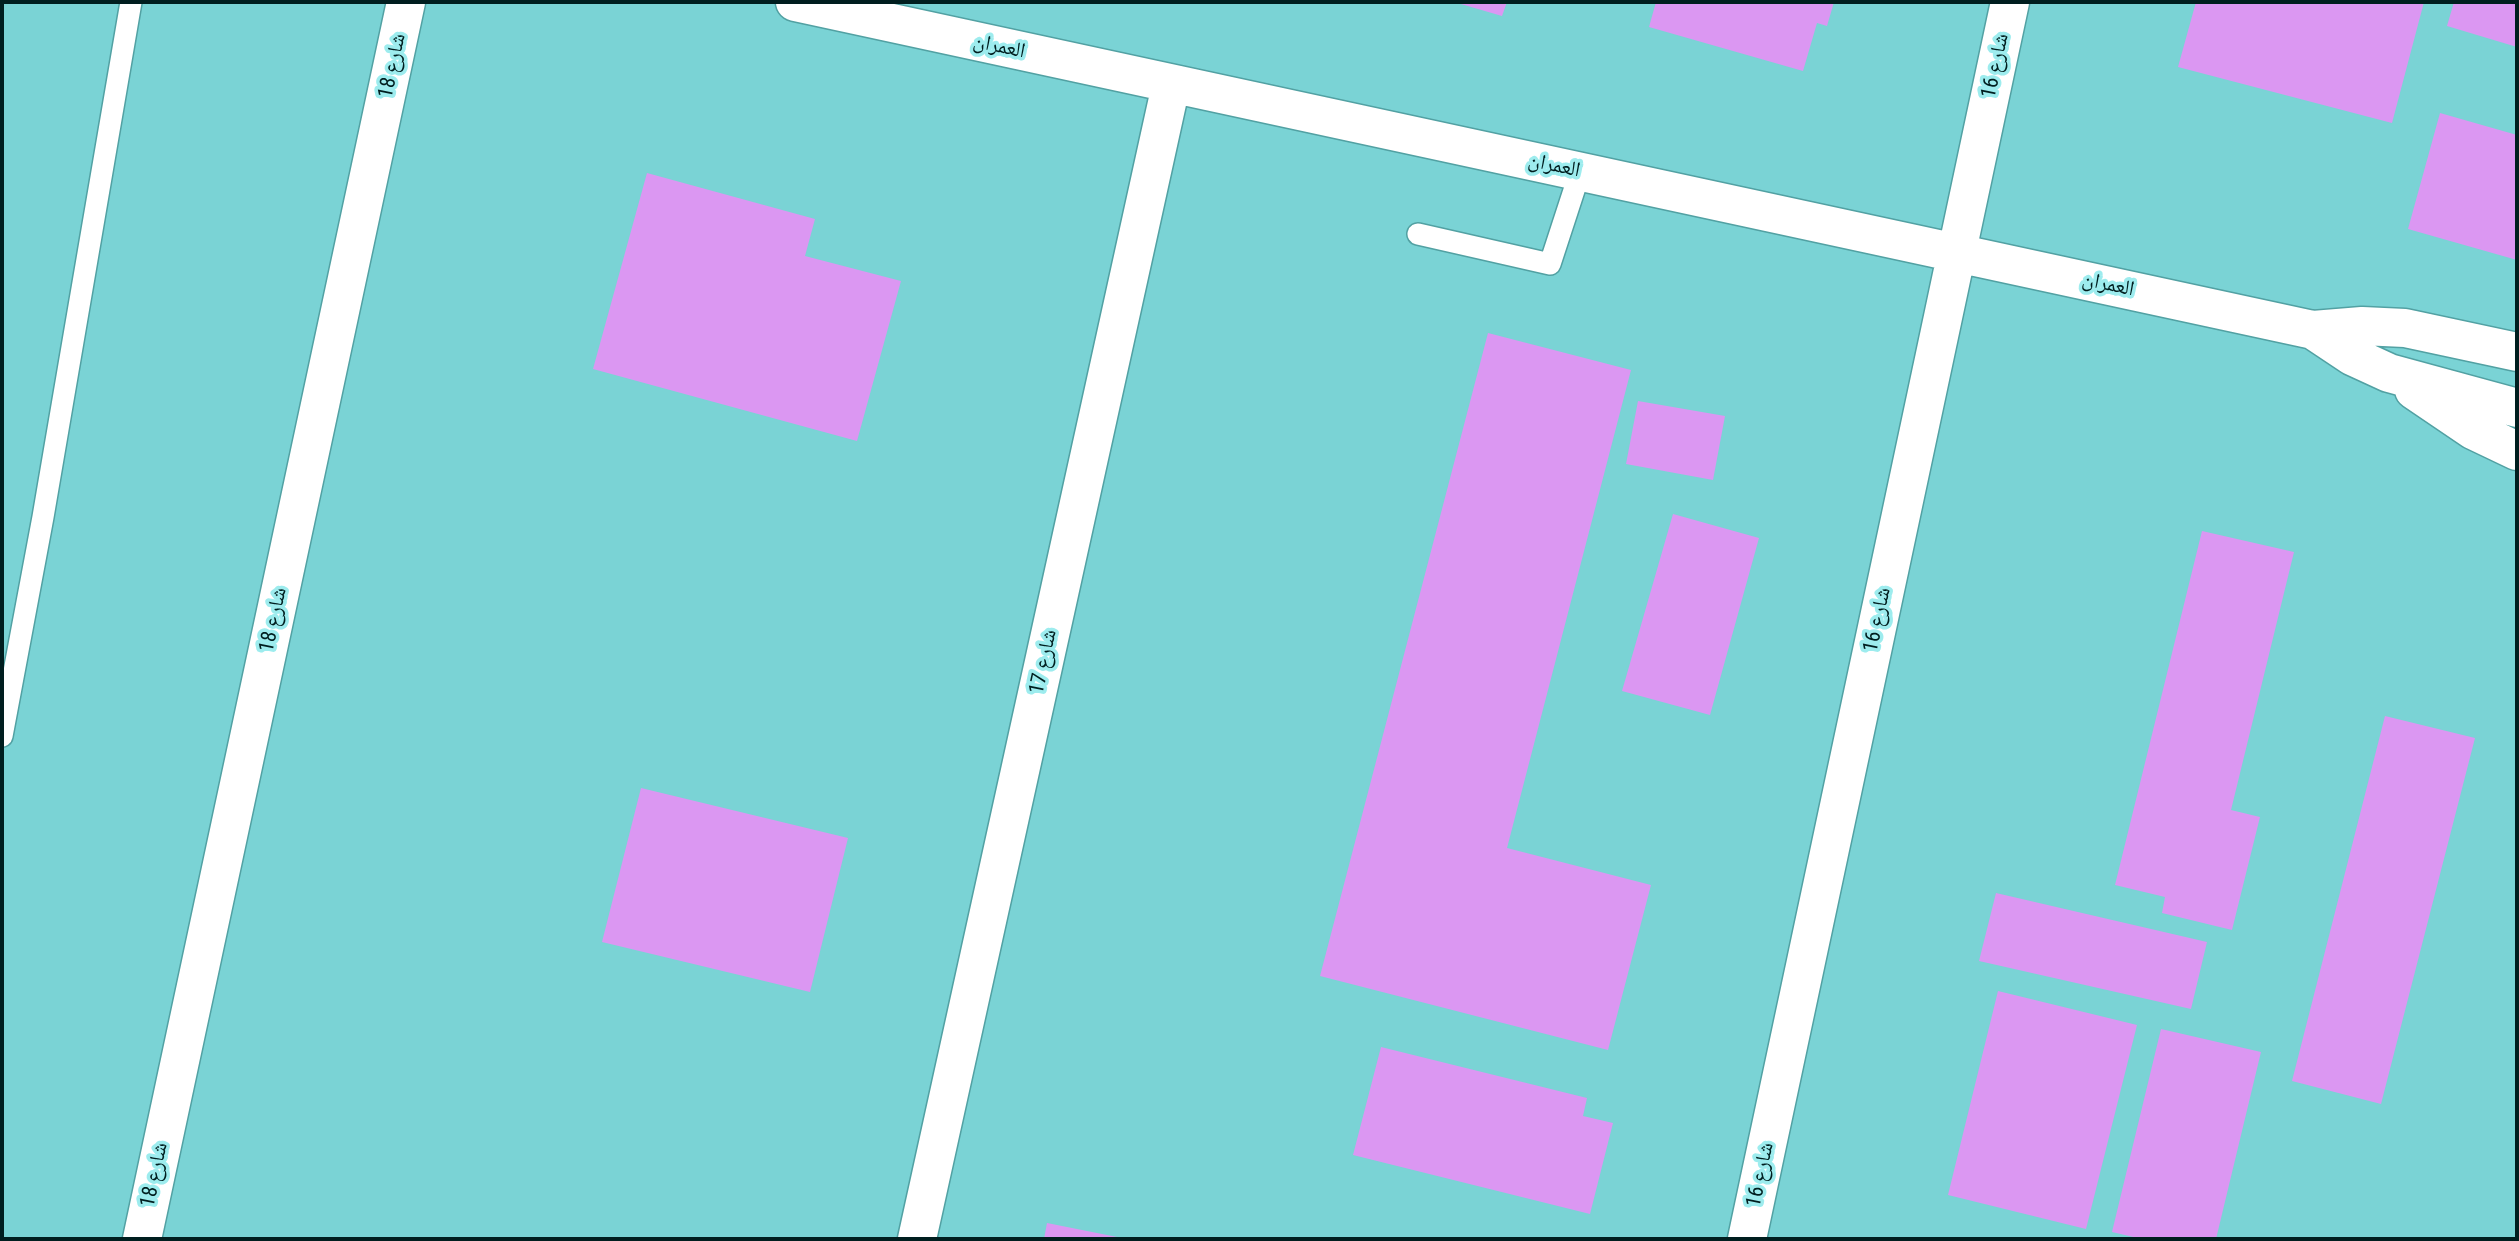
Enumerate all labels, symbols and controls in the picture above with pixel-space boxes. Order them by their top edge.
street label: العمران [971,29,1027,65]
street label: شارع 18 [374,31,412,101]
street label: شارع 16 [1977,31,2015,101]
street label: العمران [1526,148,1582,184]
street label: العمران [2080,267,2136,303]
street label: شارع 18 [255,585,293,655]
street label: شارع 16 [1859,585,1897,655]
street label: شارع 17 [1025,627,1063,697]
street label: شارع 18 [136,1140,174,1210]
street label: شارع 16 [1742,1140,1780,1210]

